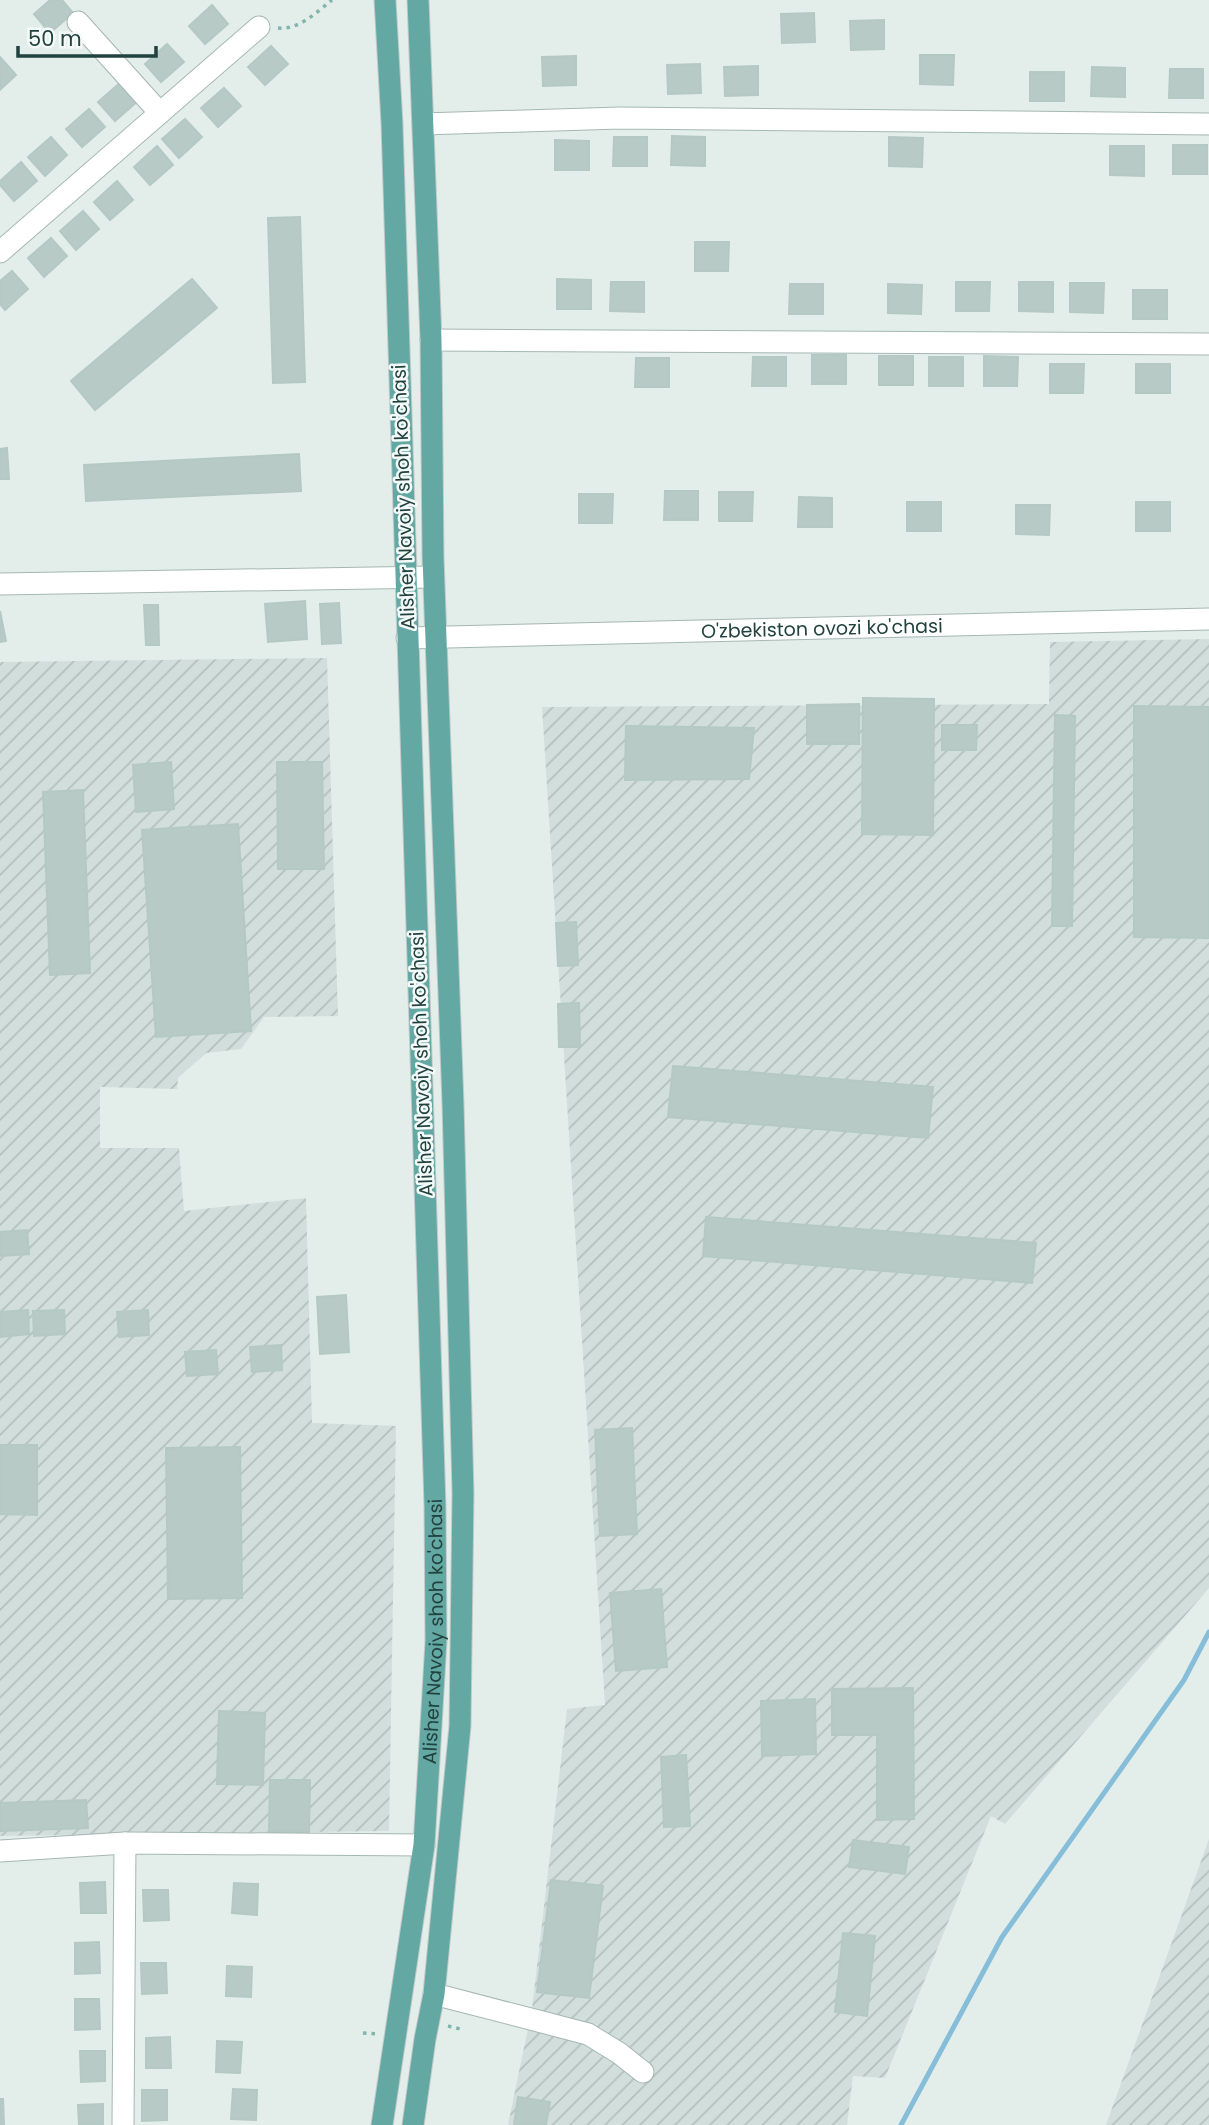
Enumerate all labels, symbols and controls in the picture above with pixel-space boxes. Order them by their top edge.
scale bar [18,14,156,58]
text: 50 m [28,24,82,53]
street label: Alisher Navoiy shoh ko'chasi [385,364,422,630]
street label: O'zbekiston ovozi ko'chasi [701,612,943,645]
street label: Alisher Navoiy shoh ko'chasi [403,931,440,1197]
street label: Alisher Navoiy shoh ko'chasi [416,1498,450,1765]

